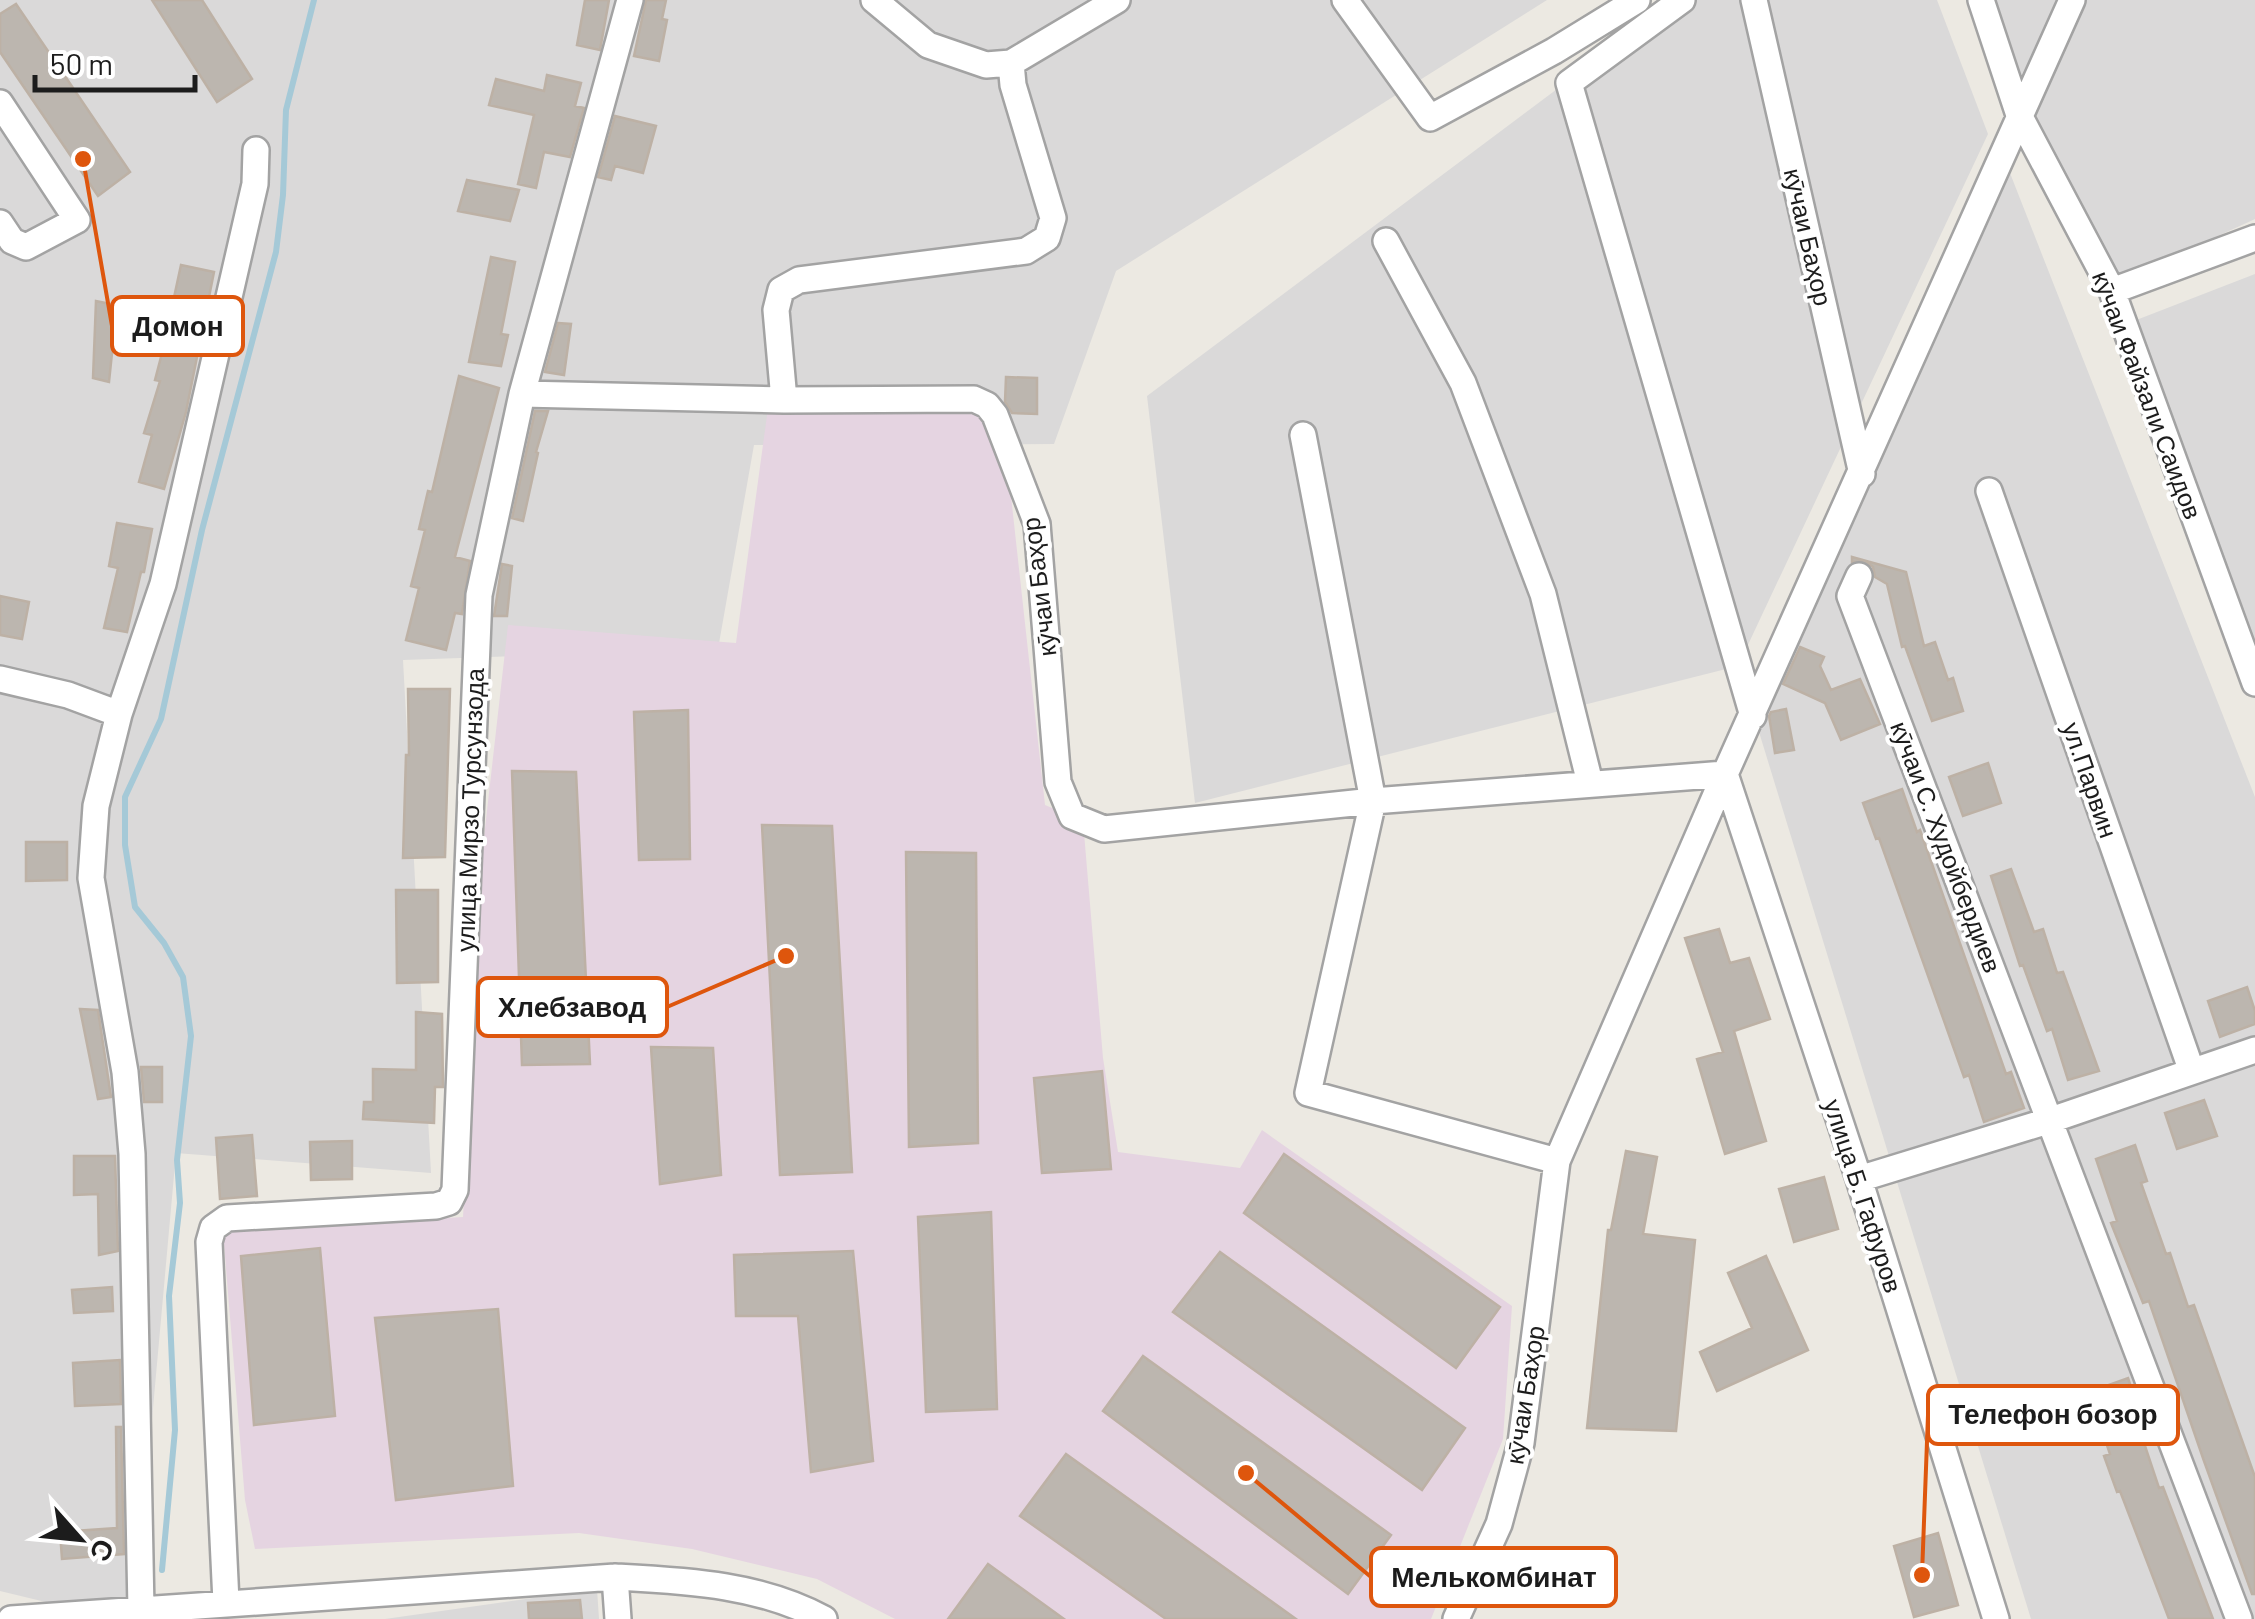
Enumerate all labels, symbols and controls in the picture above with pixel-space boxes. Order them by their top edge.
scale bar [35,30,195,92]
text: 50 m [50,45,113,81]
street label: кӯчаи Баҳор [1779,165,1839,308]
street label: кӯчаи Файзали Саидов [2087,266,2209,523]
callout: Домон [112,297,243,355]
text: Домон [132,308,224,342]
street label: кӯчаи Баҳор [1015,516,1061,658]
street label: улица Мирзо Турсунзода [449,667,489,952]
street label: кӯчаи С. Худойбердиев [1885,717,2009,976]
street label: ул.Парвин [2057,718,2125,841]
callout: Хлебзавод [478,978,667,1036]
text: Хлебзавод [498,989,647,1023]
street label: улица Б. Гафуров [1819,1095,1909,1296]
street label: кӯчаи Баҳор [1498,1323,1550,1466]
callout: Телефон бозор [1928,1386,2178,1444]
text: Телефон бозор [1948,1396,2158,1430]
north arrow [30,1489,130,1589]
text: С [83,1534,123,1568]
callout: Мелькомбинат [1371,1548,1616,1606]
text: Мелькомбинат [1391,1559,1597,1593]

